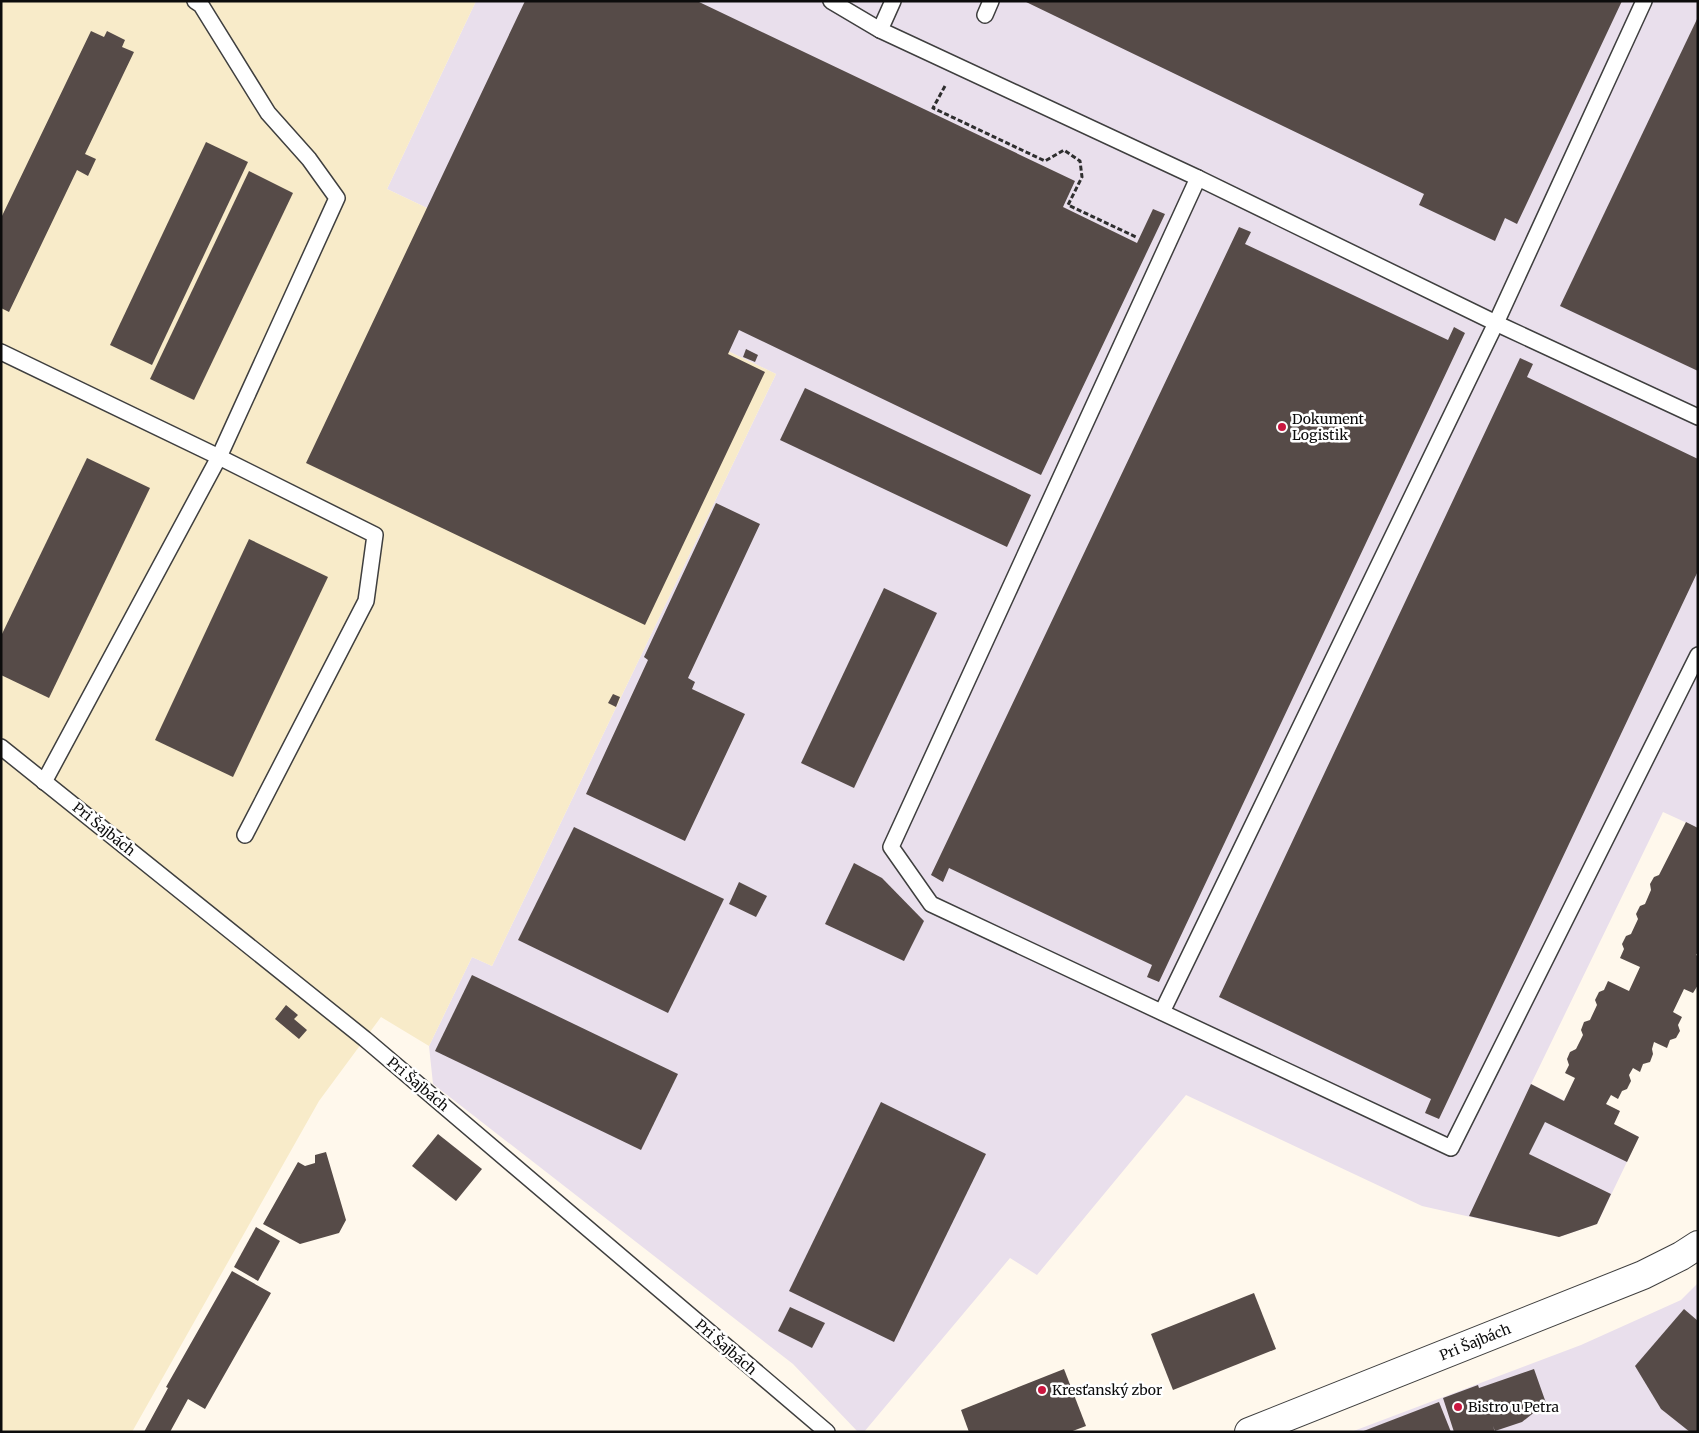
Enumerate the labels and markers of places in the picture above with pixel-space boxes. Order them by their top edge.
place label: Dokument Logistik [1292,410,1365,444]
marker: Dokument Logistik [1276,421,1288,433]
place label: Kresťanský zbor [1052,1381,1162,1399]
marker: Kresťanský zbor [1036,1384,1048,1396]
place label: Bistro u Petra [1468,1398,1560,1416]
marker: Bistro u Petra [1452,1401,1464,1413]

